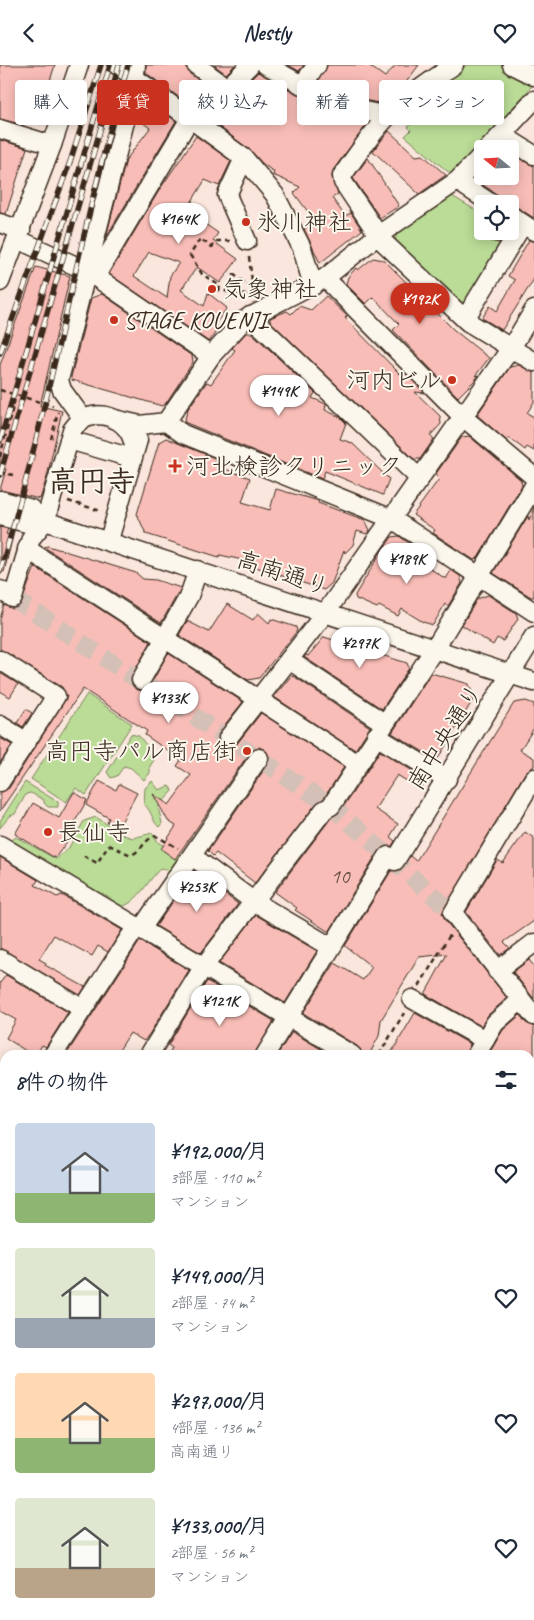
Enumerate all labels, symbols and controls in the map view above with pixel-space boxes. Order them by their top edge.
icon: back [15,19,43,47]
text: Nestly [243,19,291,47]
icon: heart [491,19,519,47]
chip: 購入 [15,80,87,125]
chip: 賃貸 [97,80,169,125]
chip: 絞り込み [179,80,287,125]
chip: 新着 [297,80,369,125]
chip: マンション [379,80,504,125]
north arrow [474,140,519,185]
map controls [474,140,519,240]
button: locate [474,195,519,240]
pin: ¥164K [144,203,214,245]
place label: 氷川神社 [256,207,352,237]
text: ¥164K [160,209,198,229]
marker: 氷川神社 [240,216,252,228]
place label: 気象神社 [222,274,318,304]
marker: 気象神社 [206,283,218,295]
pin: ¥192K [385,283,455,325]
text: ¥192K [402,289,438,309]
place label: STAGE KOUENJI [124,305,272,335]
marker: STAGE KOUENJI [108,314,120,326]
place label: 河内ビル [346,365,442,395]
marker: 河内ビル [446,374,458,386]
pin: ¥149K [244,375,314,417]
text: ¥149K [261,381,297,401]
place label: 河北検診クリニック [186,451,402,481]
marker: 河北検診クリニック [168,459,182,473]
district label: 高円寺 [48,463,136,500]
pin: ¥189K [372,543,442,585]
street label: 高南通り [233,544,333,602]
text: ¥189K [389,549,425,569]
pin: ¥297K [325,627,395,669]
text: ¥297K [342,633,378,653]
street label: 南中央通り [400,678,490,796]
pin: ¥133K [134,681,204,724]
text: ¥133K [151,688,187,708]
place label: 高円寺パル商店街 [45,736,237,766]
marker: 高円寺パル商店街 [241,745,253,757]
place label: 長仙寺 [58,817,130,847]
marker: 長仙寺 [42,826,54,838]
house number: 10 [331,863,351,889]
pin: ¥253K [162,871,232,913]
text: ¥253K [179,877,215,897]
pin: ¥121K [185,985,255,1027]
text: ¥121K [202,991,238,1011]
icon: filters [492,1066,520,1094]
text: 8件の物件 [15,1069,108,1095]
text: ¥192,000/月 [170,1138,268,1164]
icon: home [55,1143,115,1203]
icon: heart [492,1159,520,1187]
text: 3部屋 · 110 m² [170,1168,260,1188]
text: マンション [170,1192,249,1212]
text: ¥149,000/月 [170,1263,268,1289]
icon: home [55,1268,115,1328]
icon: heart [492,1284,520,1312]
text: 2部屋 · 74 m² [170,1293,252,1313]
text: マンション [170,1317,249,1337]
text: ¥297,000/月 [170,1388,268,1414]
icon: home [55,1393,115,1453]
icon: heart [492,1409,520,1437]
text: 4部屋 · 136 m² [170,1418,260,1438]
text: 高南通り [170,1442,234,1462]
text: ¥133,000/月 [170,1513,268,1539]
icon: home [55,1518,115,1578]
icon: heart [492,1534,520,1562]
text: 2部屋 · 56 m² [170,1543,252,1563]
text: マンション [170,1567,249,1587]

